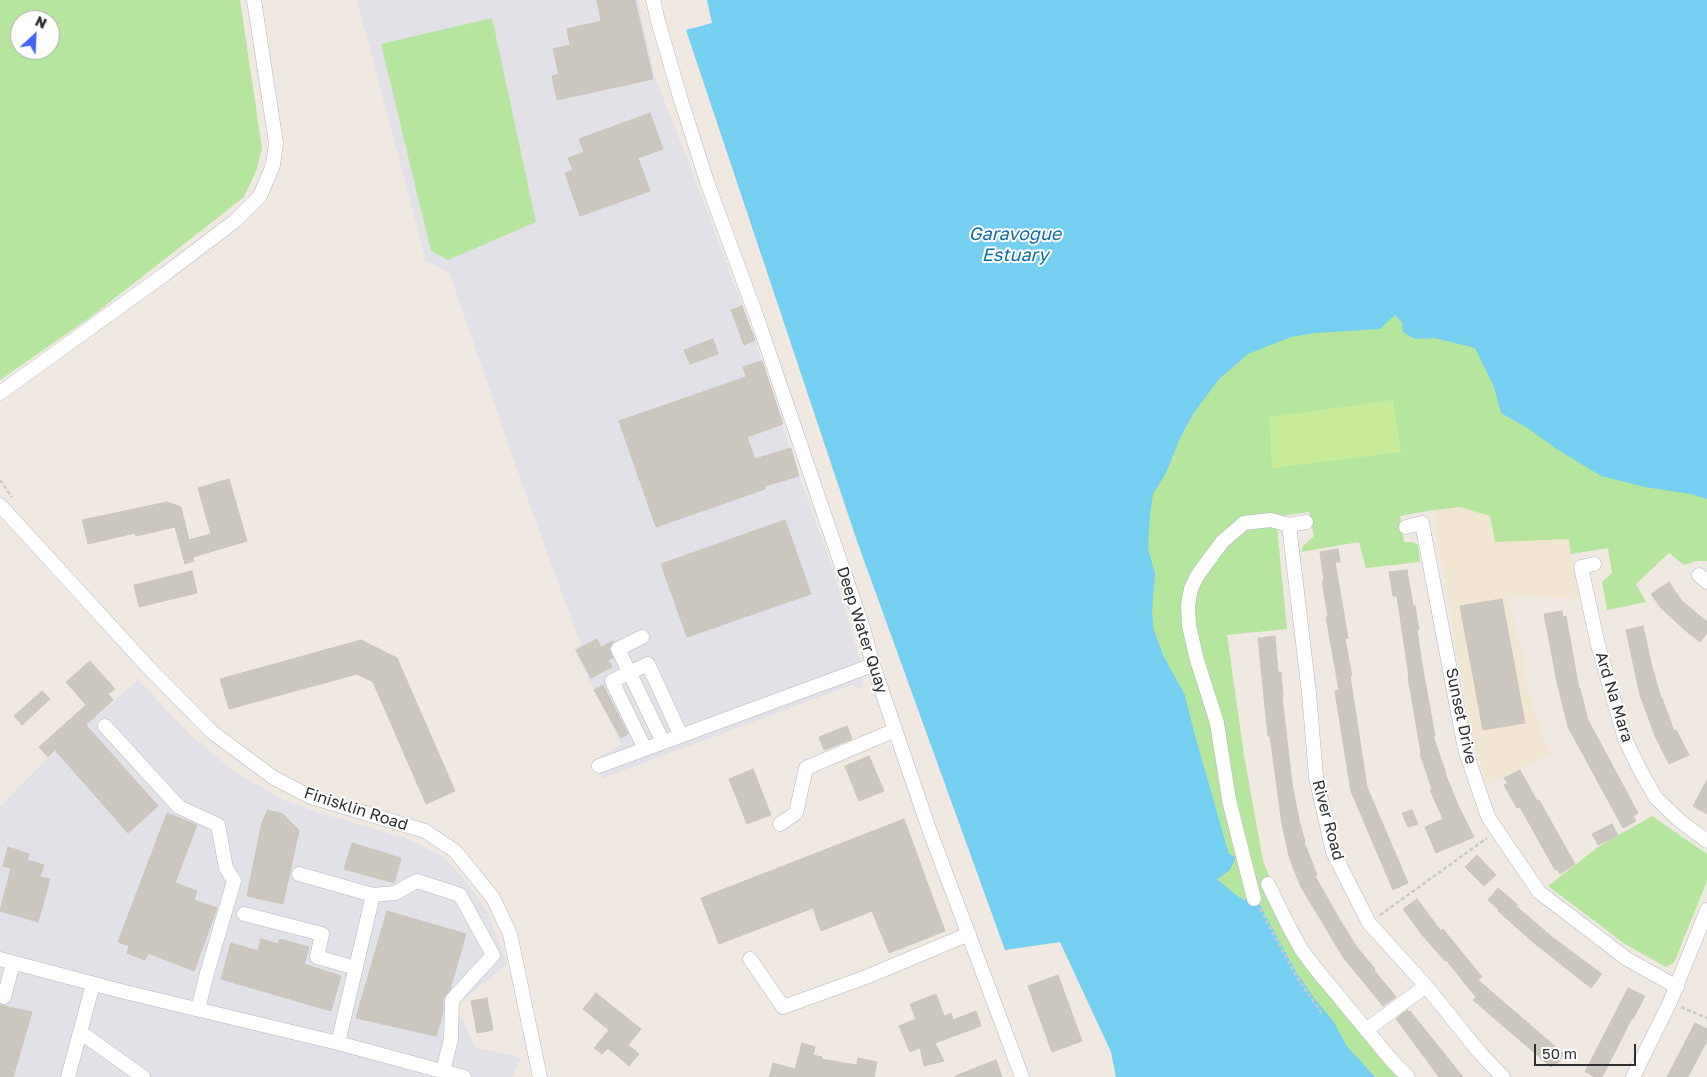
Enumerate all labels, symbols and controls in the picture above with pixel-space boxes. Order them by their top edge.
north arrow [10,10,60,60]
text: N [33,12,50,32]
water label: Garavogue Estuary [969,223,1061,266]
street label: Deep Water Quay [832,564,892,696]
street label: Ard Na Mara [1591,649,1637,745]
street label: Sunset Drive [1441,666,1481,766]
street label: River Road [1308,778,1348,862]
street label: Finisklin Road [302,783,410,835]
scale bar [1537,1034,1640,1066]
text: 50 m [1542,1044,1577,1062]

